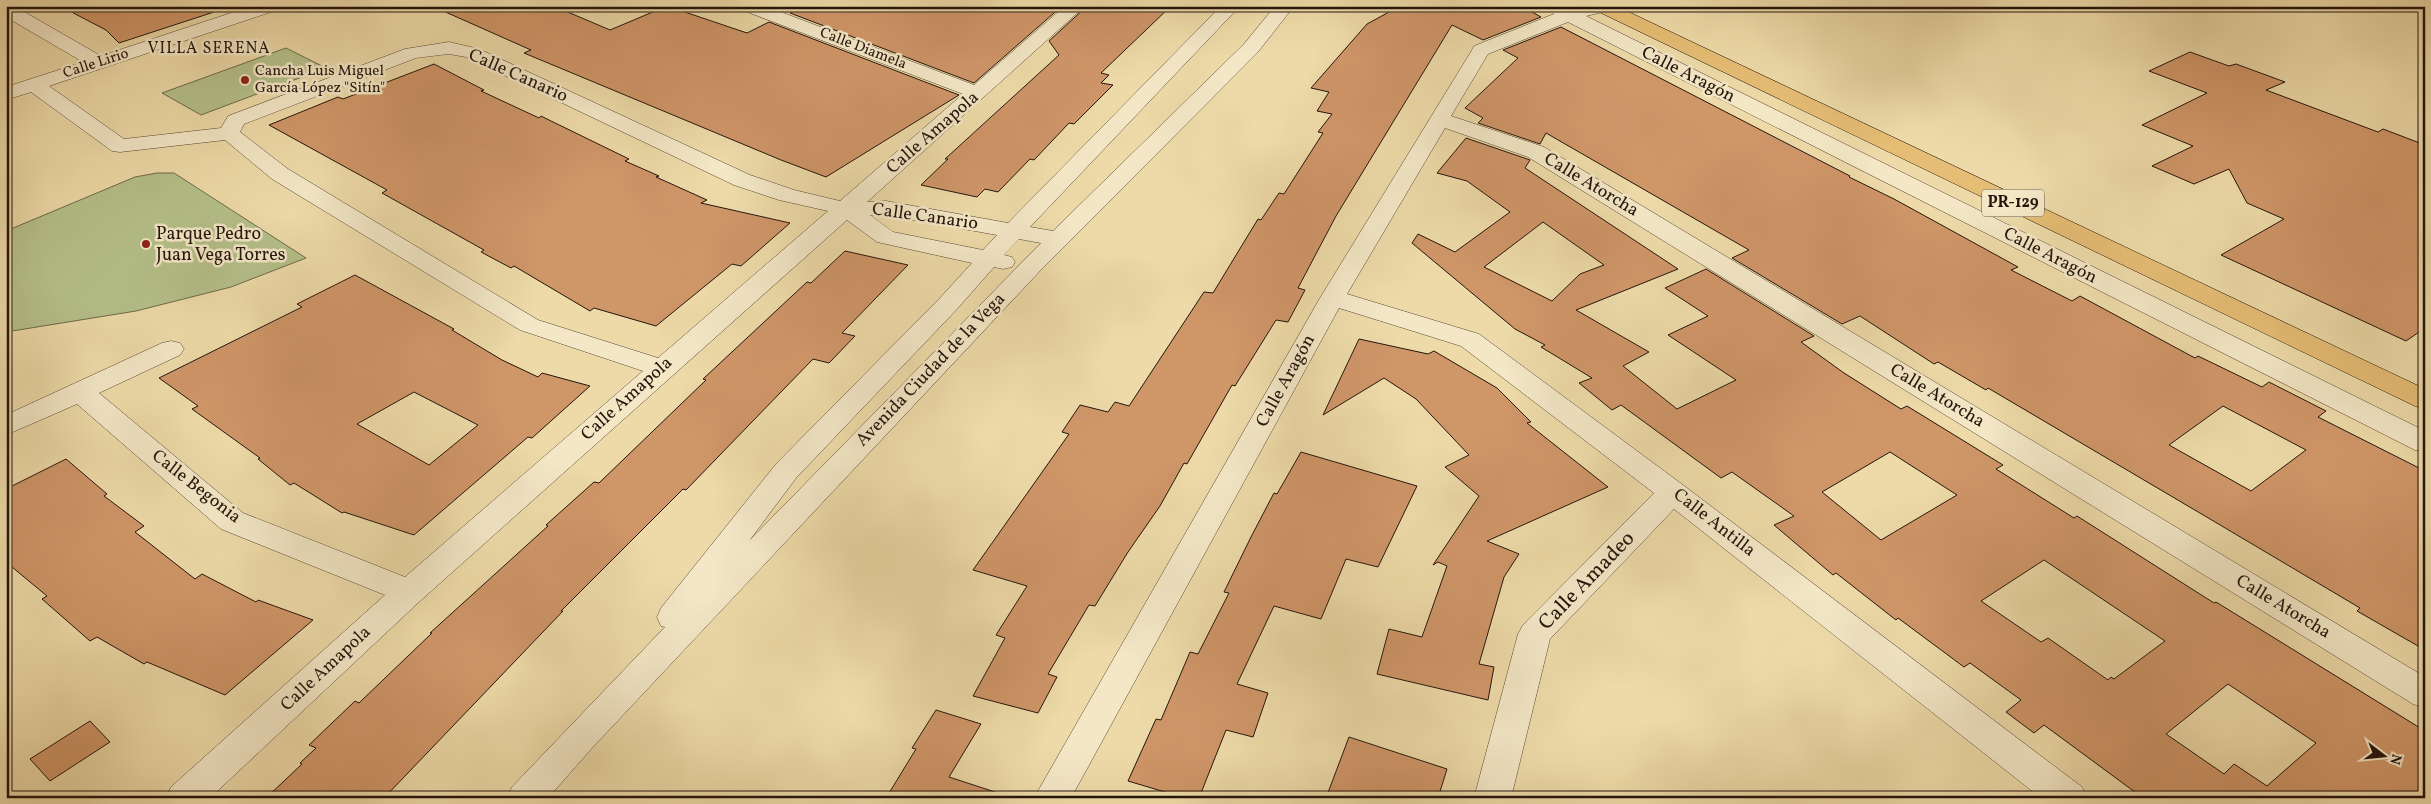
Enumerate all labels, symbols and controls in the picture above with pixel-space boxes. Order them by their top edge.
street label: Calle Diamela [816,23,910,75]
district label: VILLA SERENA [148,38,270,60]
street label: Calle Aragón [1637,41,1739,109]
street label: Calle Lirio [60,43,132,84]
street label: Calle Canario [464,43,572,109]
place label: Cancha Luis Miguel García López "Sitín" [255,61,385,99]
marker: Cancha Luis Miguel García López "Sitín" [239,74,251,86]
street label: Calle Amapola [881,86,985,180]
street label: Calle Atorcha [1539,147,1643,223]
road number: PR-129 [1982,190,2044,217]
street label: Calle Canario [870,197,980,237]
place label: Parque Pedro Juan Vega Torres [156,222,285,268]
street label: Calle Aragón [1999,222,2101,290]
marker: Parque Pedro Juan Vega Torres [140,238,152,250]
street label: Avenida Ciudad de la Vega [851,287,1011,453]
street label: Calle Aragón [1250,330,1322,432]
street label: Calle Amapola [576,351,678,447]
street label: Calle Atorcha [1885,358,1989,434]
street label: Calle Begonia [146,444,246,530]
street label: Calle Antilla [1667,483,1761,563]
street label: Calle Amadeo [1532,525,1642,637]
street label: Calle Atorcha [2231,569,2335,645]
street label: Calle Amapola [275,621,377,717]
north arrow [2358,732,2408,782]
text: N [2385,752,2406,767]

